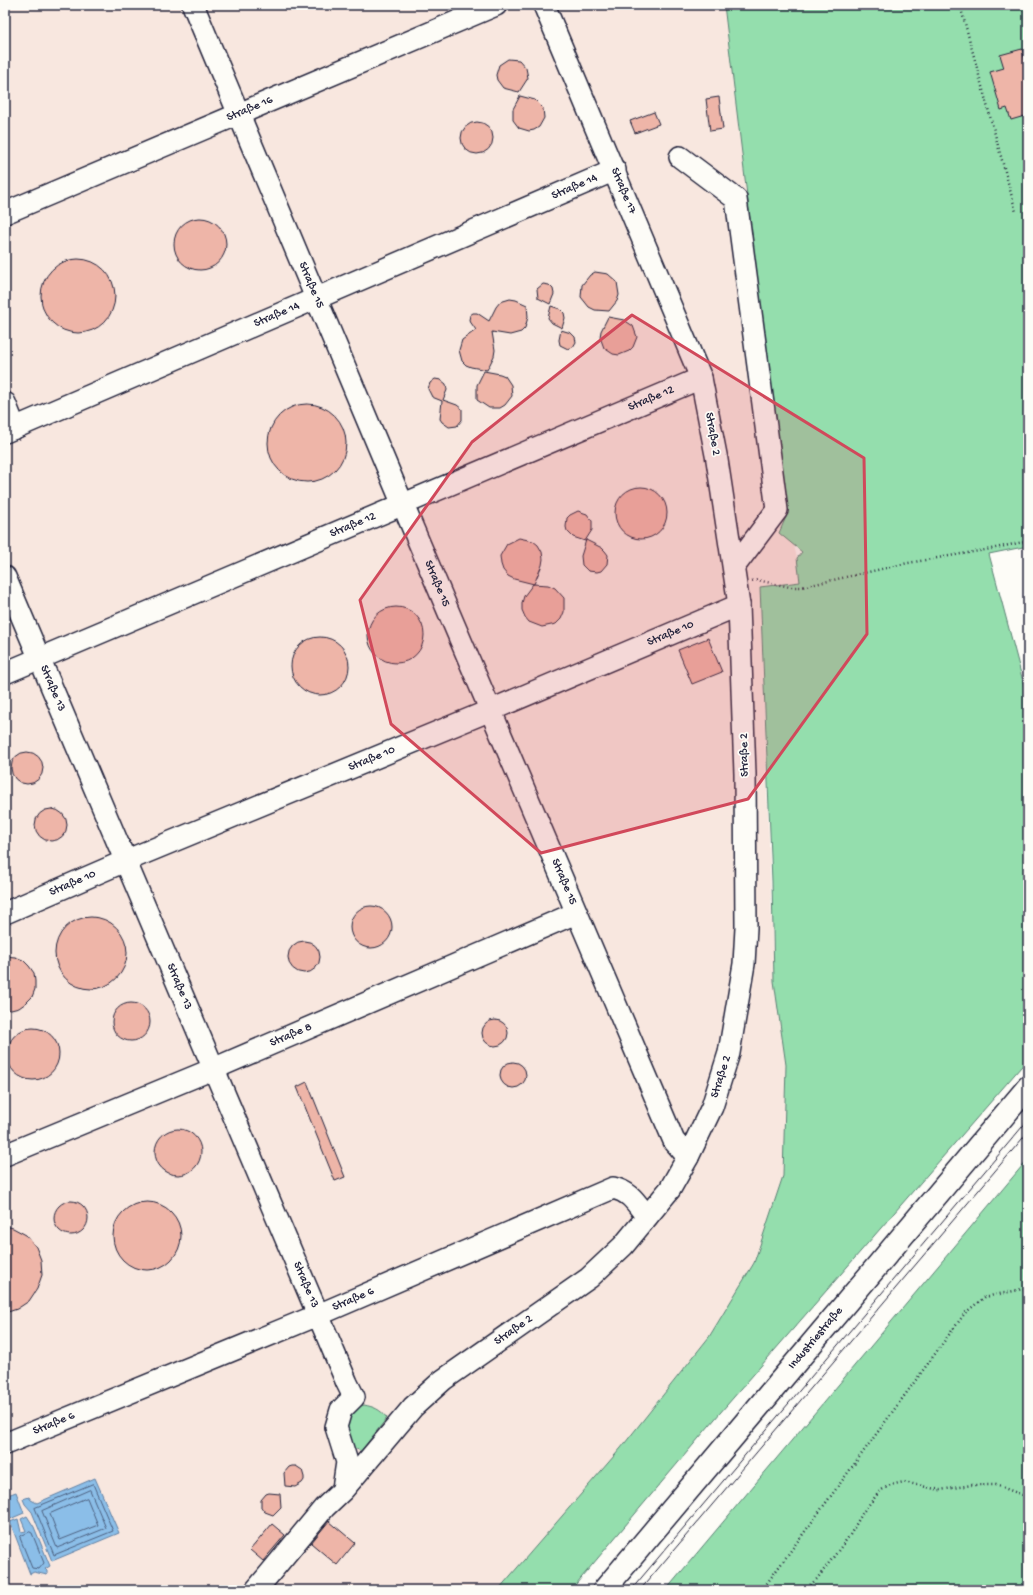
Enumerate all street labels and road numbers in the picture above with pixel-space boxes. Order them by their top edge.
street label: Straße 16 [225,93,276,125]
street label: Straße 17 [607,166,639,217]
street label: Straße 14 [550,171,600,203]
street label: Straße 15 [295,260,327,311]
street label: Straße 14 [252,299,302,331]
street label: Straße 12 [626,383,676,415]
street label: Straße 2 [701,411,723,457]
street label: Straße 12 [328,510,378,541]
street label: Straße 15 [421,559,453,609]
street label: Straße 10 [645,618,696,650]
street label: Straße 13 [36,663,68,714]
street label: Straße 2 [738,733,752,777]
street label: Straße 10 [347,743,398,775]
street label: Straße 15 [548,857,580,907]
street label: Straße 10 [47,867,99,900]
street label: Straße 13 [163,961,195,1012]
street label: Straße 8 [268,1020,315,1051]
street label: Straße 2 [708,1054,735,1100]
street label: Straße 13 [289,1260,321,1310]
street label: Straße 6 [330,1284,377,1315]
street label: Industriestraße [786,1304,847,1373]
street label: Straße 2 [492,1312,536,1349]
street label: Straße 6 [31,1409,78,1439]

